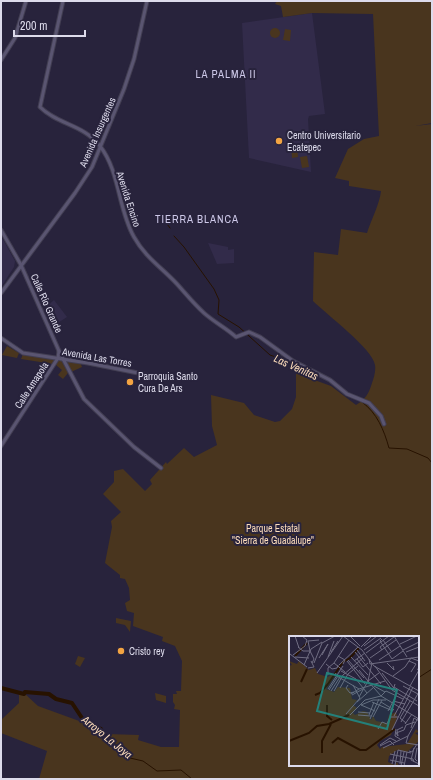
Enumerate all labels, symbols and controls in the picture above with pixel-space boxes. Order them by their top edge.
scale bar [14,12,85,38]
text: 200 m [20,18,47,34]
district label: LA PALMA II [196,67,257,81]
street label: Avenida Insurgentes [76,95,119,170]
place label: Centro Universitario Ecatepec [287,129,361,154]
marker: Centro Universitario Ecatepec [274,136,284,146]
street label: Avenida Encino [113,169,144,229]
district label: TIERRA BLANCA [155,212,239,226]
street label: Calle Río Grande [28,272,66,335]
street label: Avenida Las Torres [60,345,133,370]
water label: Las Venitas [272,351,321,383]
street label: Calle Amapola [12,359,52,411]
place label: Parroquia Santo Cura De Ars [138,370,198,395]
marker: Parroquia Santo Cura De Ars [125,377,135,387]
park label: Parque Estatal "Sierra de Guadalupe" [232,522,314,547]
inset map [289,636,419,766]
place label: Cristo rey [129,645,165,658]
marker: Cristo rey [116,646,126,656]
water label: Arroyo La Joya [78,712,135,762]

